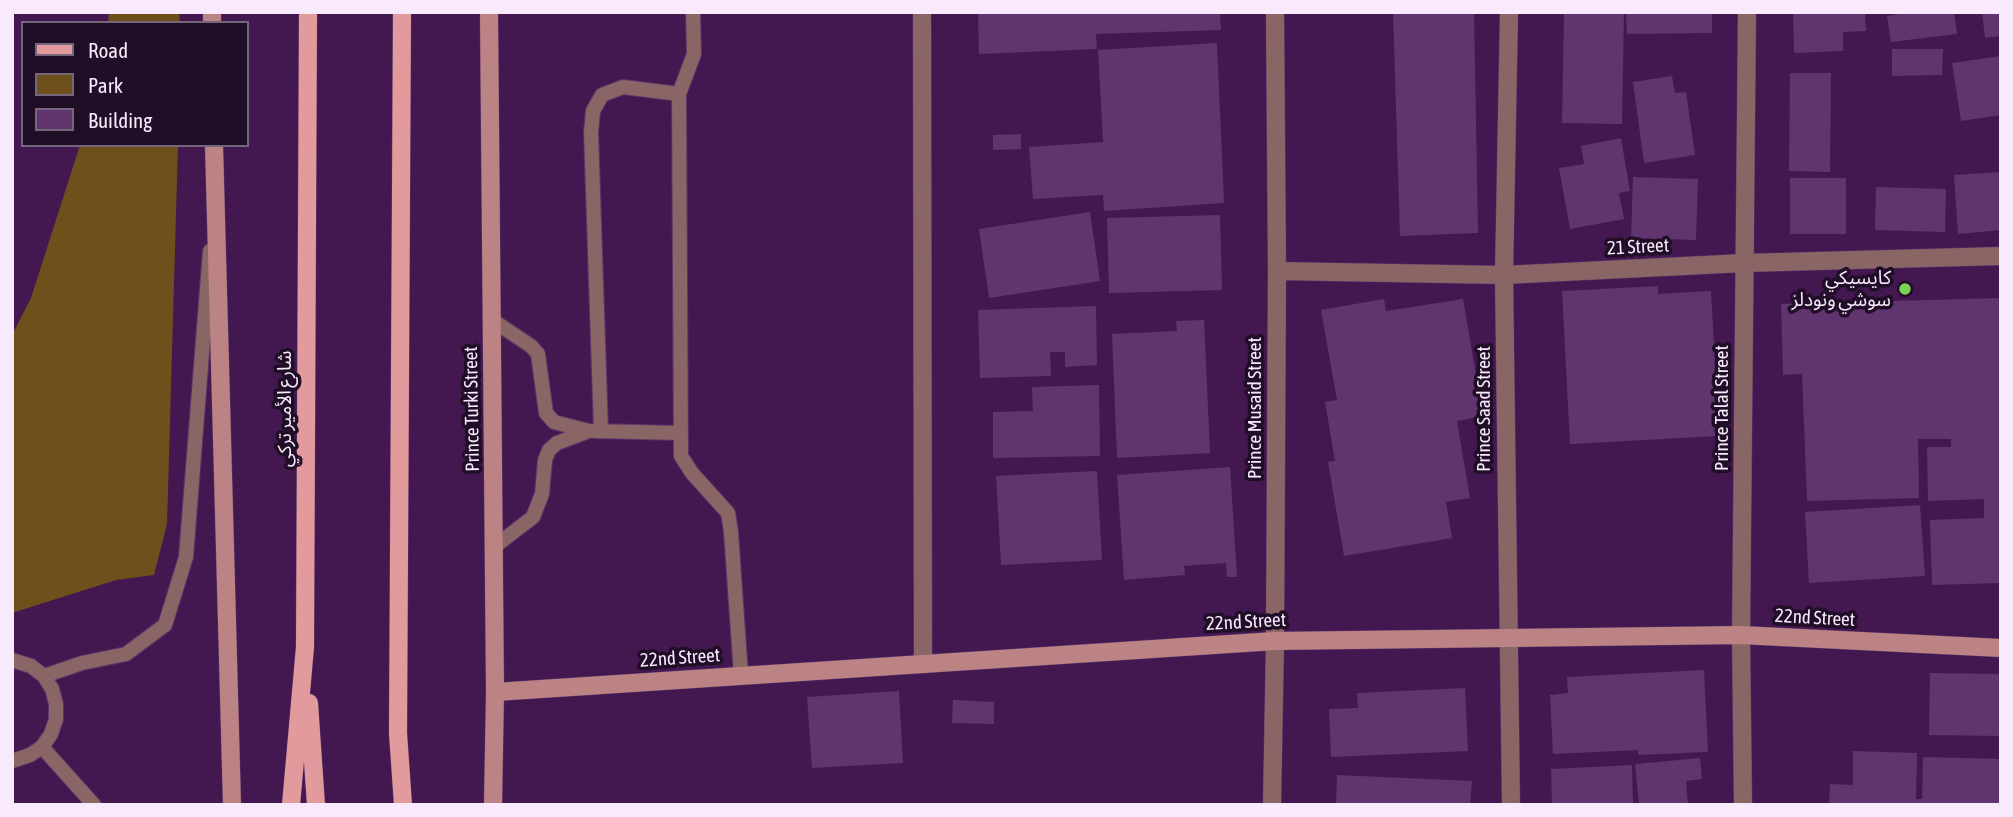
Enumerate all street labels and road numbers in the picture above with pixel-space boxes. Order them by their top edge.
street label: 21 Street [1606,234,1670,260]
street label: Prince Musaid Street [1244,337,1266,479]
street label: Prince Talal Street [1711,345,1733,471]
street label: Prince Turki Street [460,346,484,472]
street label: Prince Saad Street [1473,346,1495,472]
street label: شارع الأمير تركي [274,351,296,467]
street label: 22nd Street [1774,605,1856,631]
street label: 22nd Street [1205,609,1287,635]
street label: 22nd Street [639,644,721,672]

